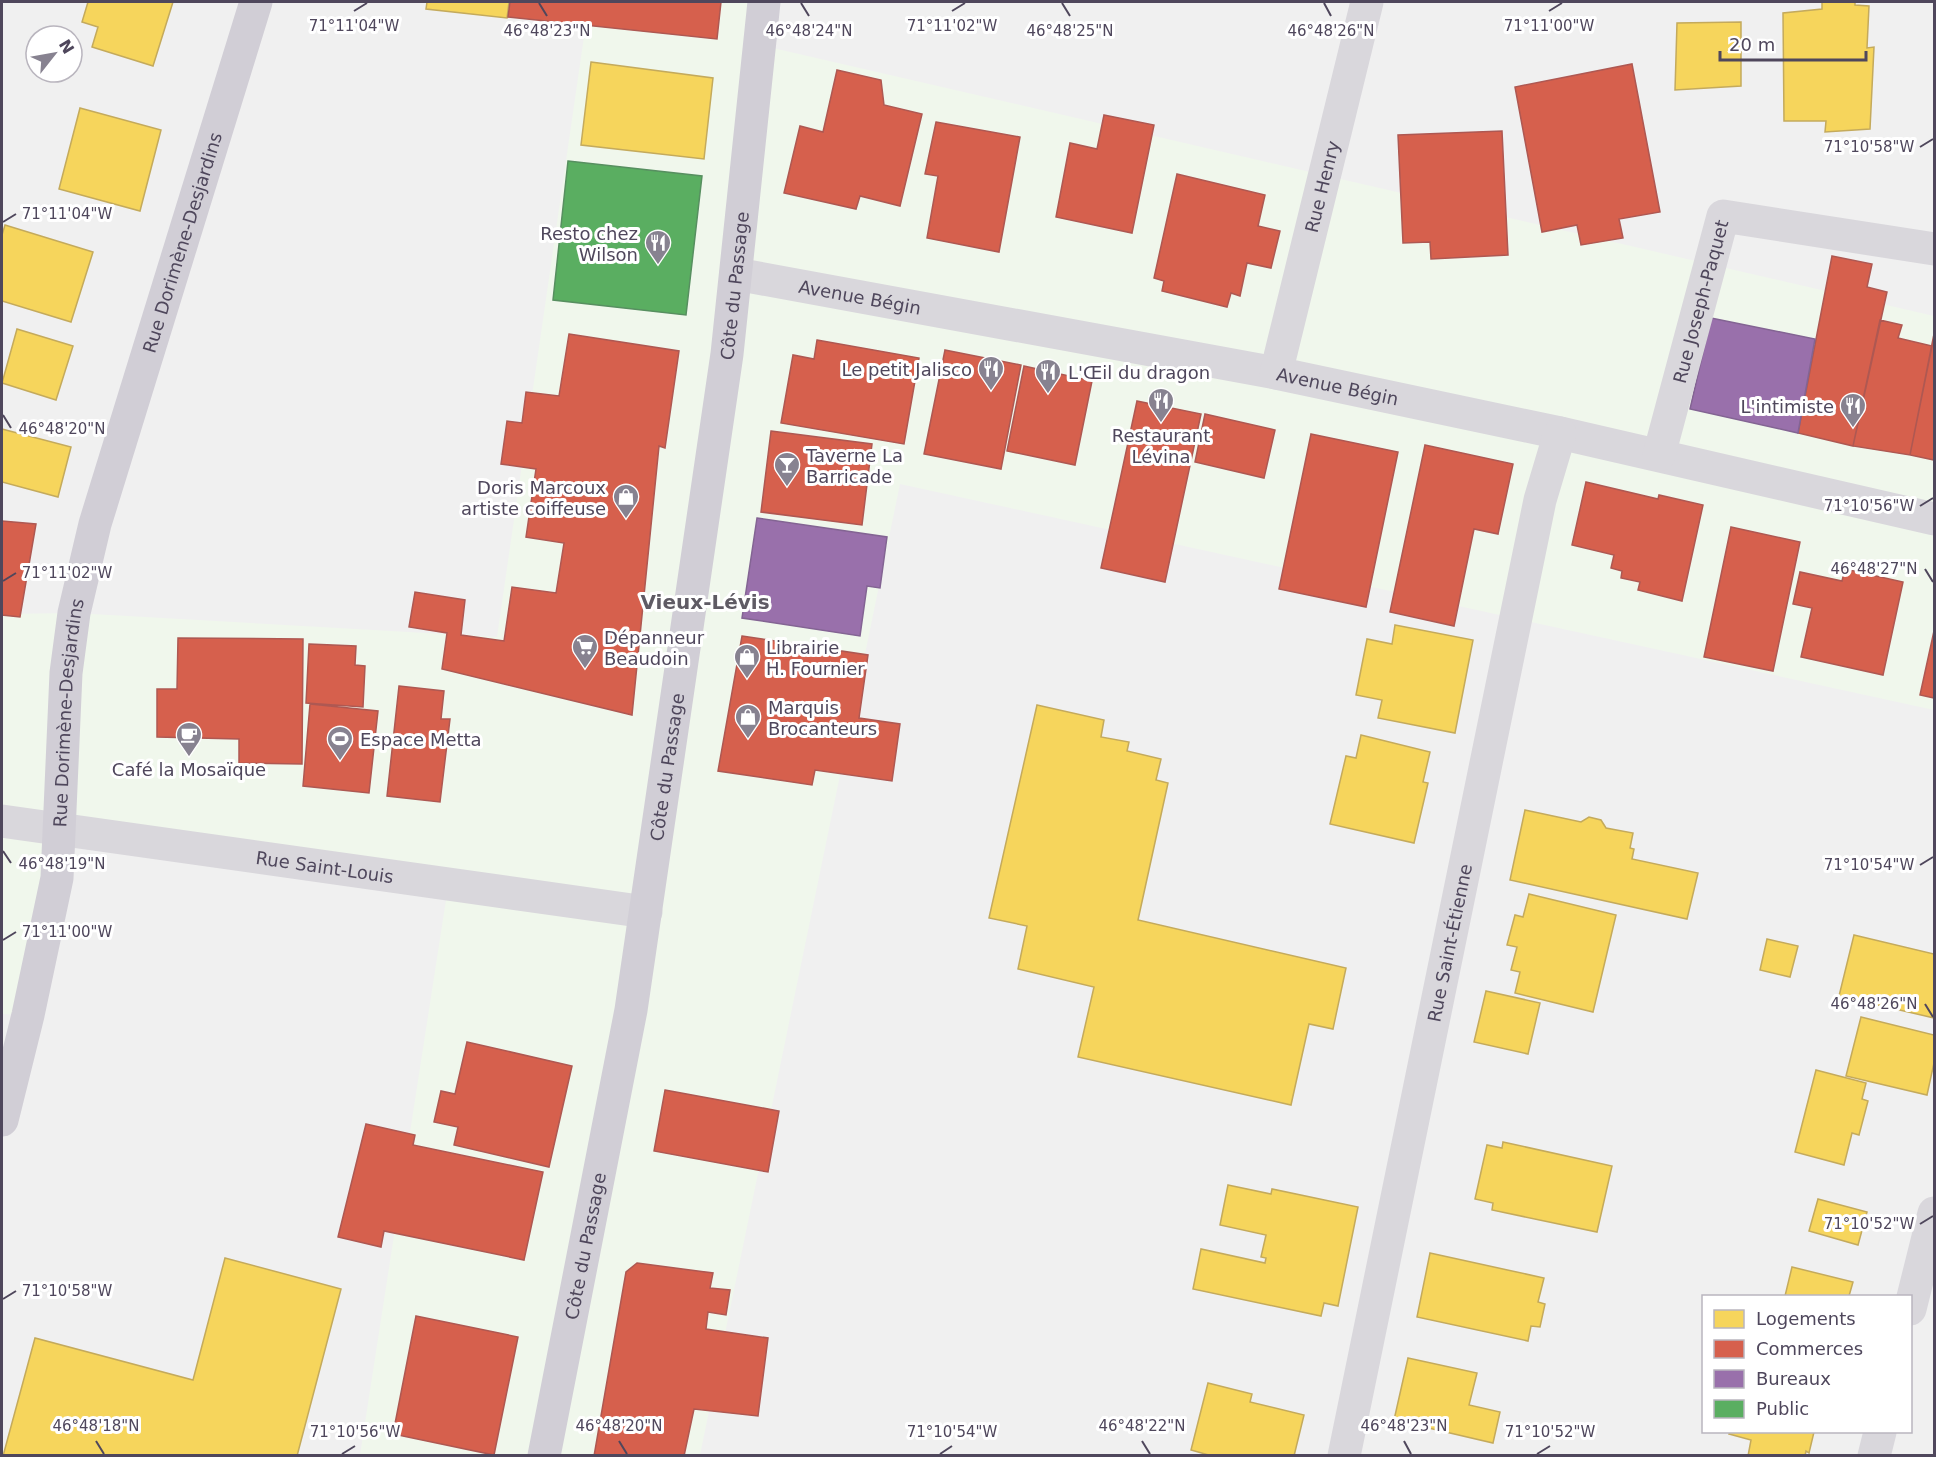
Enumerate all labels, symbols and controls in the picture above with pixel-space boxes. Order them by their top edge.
text: 71°11'04"W [309,17,399,35]
text: 71°11'02"W [907,17,997,35]
text: 71°11'00"W [1504,17,1594,35]
text: 46°48'23"N [503,22,591,40]
text: 46°48'24"N [765,22,853,40]
text: 46°48'25"N [1026,22,1114,40]
text: 46°48'26"N [1287,22,1375,40]
north arrow [24,24,84,84]
scale bar [1720,24,1866,62]
text: 20 m [1729,34,1775,55]
text: N [55,36,78,57]
street label: Rue Dorimène-Desjardins [138,130,226,355]
street label: Rue Henry [1300,138,1343,235]
text: 71°10'58"W [1824,138,1914,156]
text: 71°11'04"W [22,205,112,223]
street label: Côte du Passage [716,210,752,361]
street label: Rue Joseph-Paquet [1668,217,1732,385]
place label: Resto chez Wilson [540,223,638,265]
restaurant icon: Resto chez Wilson [643,228,673,266]
street label: Avenue Bégin [797,275,923,318]
restaurant icon: Le petit Jalisco [976,354,1006,392]
restaurant icon: L'Œil du dragon [1033,357,1063,395]
place label: Le petit Jalisco [842,359,972,380]
place label: L'Œil du dragon [1068,362,1210,383]
street label: Avenue Bégin [1275,363,1400,409]
restaurant icon: Restaurant Lévina [1146,386,1176,424]
restaurant icon: L'intimiste [1838,391,1868,429]
place label: L'intimiste [1741,396,1834,417]
text: 46°48'20"N [18,420,106,438]
place label: Restaurant Lévina [1112,425,1210,467]
place label: Taverne La Barricade [805,445,903,487]
bar icon: Taverne La Barricade [772,450,802,488]
place label: Doris Marcoux artiste coiffeuse [461,477,606,519]
shop icon: Doris Marcoux artiste coiffeuse [611,482,641,520]
text: 71°10'56"W [1824,497,1914,515]
text: 46°48'27"N [1830,560,1918,578]
text: 71°11'02"W [22,564,112,582]
district label: Vieux-Lévis [640,590,770,614]
street label: Rue Dorimène-Desjardins [49,596,88,828]
place label: Dépanneur Beaudoin [604,627,705,669]
supermarket icon: Dépanneur Beaudoin [570,632,600,670]
place label: Librairie H. Fournier [766,637,865,679]
shop icon: Librairie H. Fournier [732,642,762,680]
street label: Côte du Passage [645,692,688,842]
place label: Marquis Brocanteurs [768,697,877,739]
shop icon: Marquis Brocanteurs [733,702,763,740]
cafe icon: Café la Mosaïque [174,720,204,758]
sports icon: Espace Metta [325,724,355,762]
place label: Espace Metta [360,729,482,750]
place label: Café la Mosaïque [112,759,266,780]
street label: Rue Saint-Louis [255,846,395,887]
text: 46°48'19"N [18,855,106,873]
text: 71°10'54"W [1824,856,1914,874]
street label: Rue Saint-Étienne [1423,862,1476,1024]
text: 71°11'00"W [22,923,112,941]
text: 46°48'26"N [1830,995,1918,1013]
street label: Côte du Passage [560,1171,610,1321]
text: 71°10'52"W [1824,1215,1914,1233]
text: 71°10'58"W [22,1282,112,1300]
legend [1702,1295,1912,1433]
text: Logements [1756,1308,1856,1329]
text: Commerces [1756,1338,1863,1359]
text: Bureaux [1756,1368,1831,1389]
text: Public [1756,1398,1809,1419]
text: 46°48'18"N [52,1417,140,1435]
text: 46°48'20"N [575,1417,663,1435]
text: 46°48'22"N [1098,1417,1186,1435]
text: 46°48'23"N [1360,1417,1448,1435]
text: 71°10'56"W [310,1423,400,1441]
text: 71°10'54"W [907,1423,997,1441]
text: 71°10'52"W [1505,1423,1595,1441]

